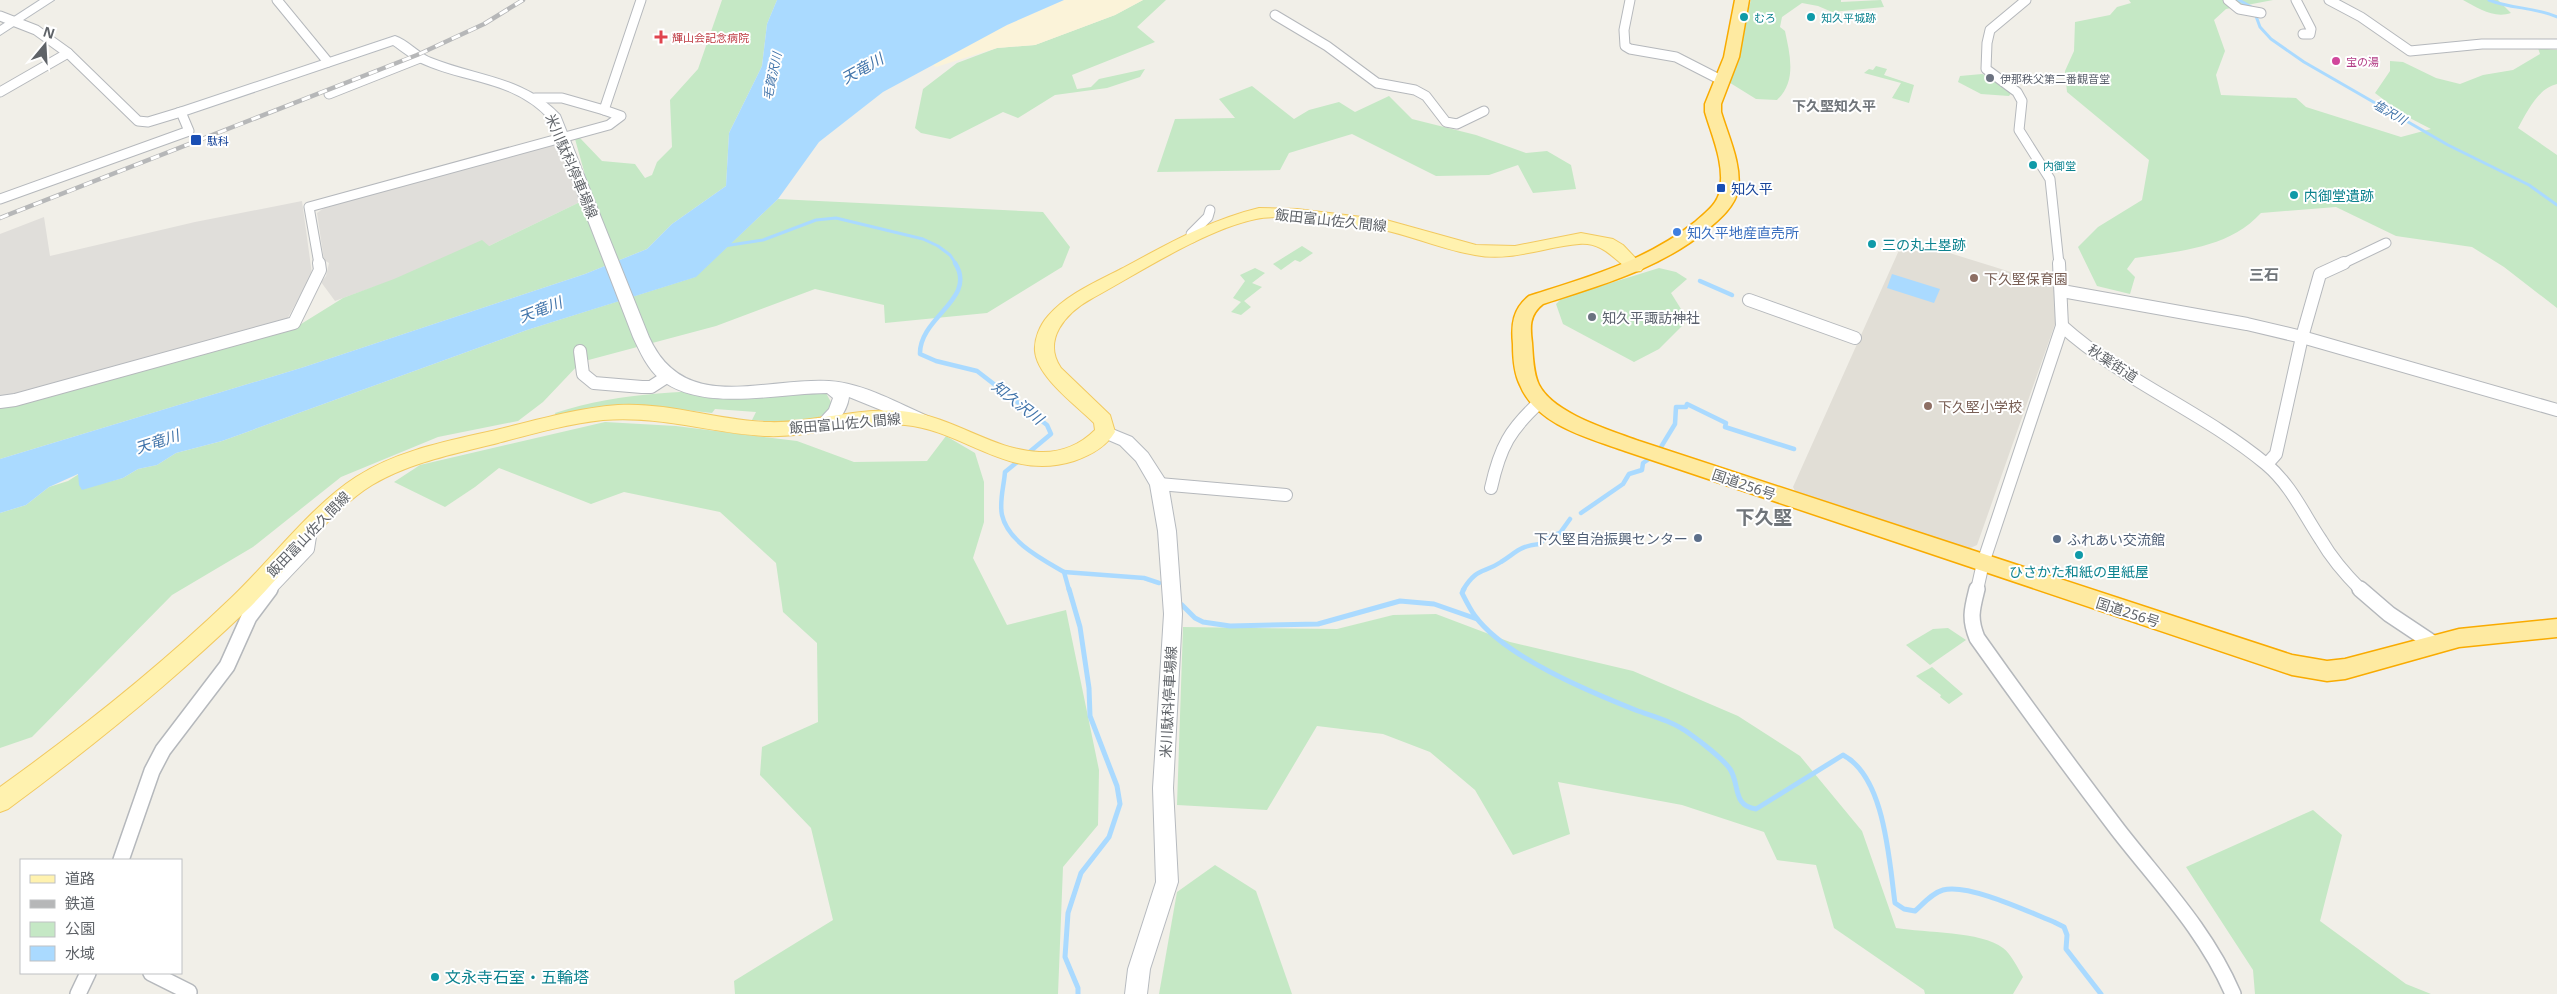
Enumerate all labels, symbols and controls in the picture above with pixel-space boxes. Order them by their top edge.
place label: むろ [1754,10,1776,25]
place label: 知久平城跡 [1821,10,1876,25]
marker: むろ [1738,11,1750,23]
marker: 知久平城跡 [1805,11,1817,23]
north arrow [20,20,70,70]
text: N [41,21,58,43]
marker: 輝山会記念病院 [654,30,668,44]
place label: 輝山会記念病院 [672,30,749,45]
water label: 天竜川 [837,47,888,88]
water label: 毛賀沢川 [759,49,786,101]
place label: 宝の湯 [2346,54,2379,69]
marker: 宝の湯 [2330,55,2342,67]
place label: 伊那秩父第二番観音堂 [2000,71,2110,86]
marker: 伊那秩父第二番観音堂 [1984,72,1996,84]
district label: 下久堅知久平 [1792,96,1876,115]
water label: 塩沢川 [2370,96,2412,129]
street label: 米川駄科停車場線 [541,111,603,221]
marker: 駄科 [189,133,203,147]
place label: 駄科 [207,133,229,148]
place label: 内御堂 [2043,158,2076,173]
marker: 内御堂 [2027,159,2039,171]
place label: 知久平 [1731,179,1773,198]
marker: 知久平 [1715,182,1727,194]
place label: 内御堂遺跡 [2304,186,2374,205]
marker: 内御堂遺跡 [2288,189,2300,201]
street label: 飯田富山佐久間線 [1274,205,1388,235]
place label: 知久平地産直売所 [1687,223,1799,242]
marker: 知久平地産直売所 [1671,226,1683,238]
place label: 三の丸土塁跡 [1882,235,1966,254]
marker: 三の丸土塁跡 [1866,238,1878,250]
district label: 三石 [2249,264,2279,284]
place label: 下久堅保育園 [1984,269,2068,288]
marker: 下久堅保育園 [1968,272,1980,284]
water label: 天竜川 [515,291,566,326]
place label: 知久平諏訪神社 [1602,308,1700,327]
marker: 知久平諏訪神社 [1586,311,1598,323]
street label: 秋葉街道 [2084,340,2142,386]
water label: 知久沢川 [988,376,1049,430]
place label: 下久堅小学校 [1938,397,2022,416]
marker: 下久堅小学校 [1922,400,1934,412]
street label: 飯田富山佐久間線 [788,409,902,437]
water label: 天竜川 [133,424,183,457]
street label: 国道256号 [1710,464,1778,504]
street label: 飯田富山佐久間線 [262,487,354,581]
district label: 下久堅 [1735,504,1793,530]
place label: 下久堅自治振興センター [1534,529,1688,548]
place label: ふれあい交流館 [2067,530,2165,549]
marker: 下久堅自治振興センター [1692,532,1704,544]
marker: ふれあい交流館 [2051,533,2063,545]
marker: ひさかた和紙の里紙屋 [2073,549,2085,561]
place label: ひさかた和紙の里紙屋 [2009,562,2149,581]
street label: 国道256号 [2094,593,2162,631]
street label: 米川駄科停車場線 [1156,646,1180,758]
legend [20,859,182,974]
text: 道路 [65,868,95,888]
text: 鉄道 [65,893,95,913]
text: 公園 [65,918,95,938]
text: 水域 [65,943,95,963]
place label: 文永寺石室・五輪塔 [445,966,589,988]
marker: 文永寺石室・五輪塔 [429,971,441,983]

